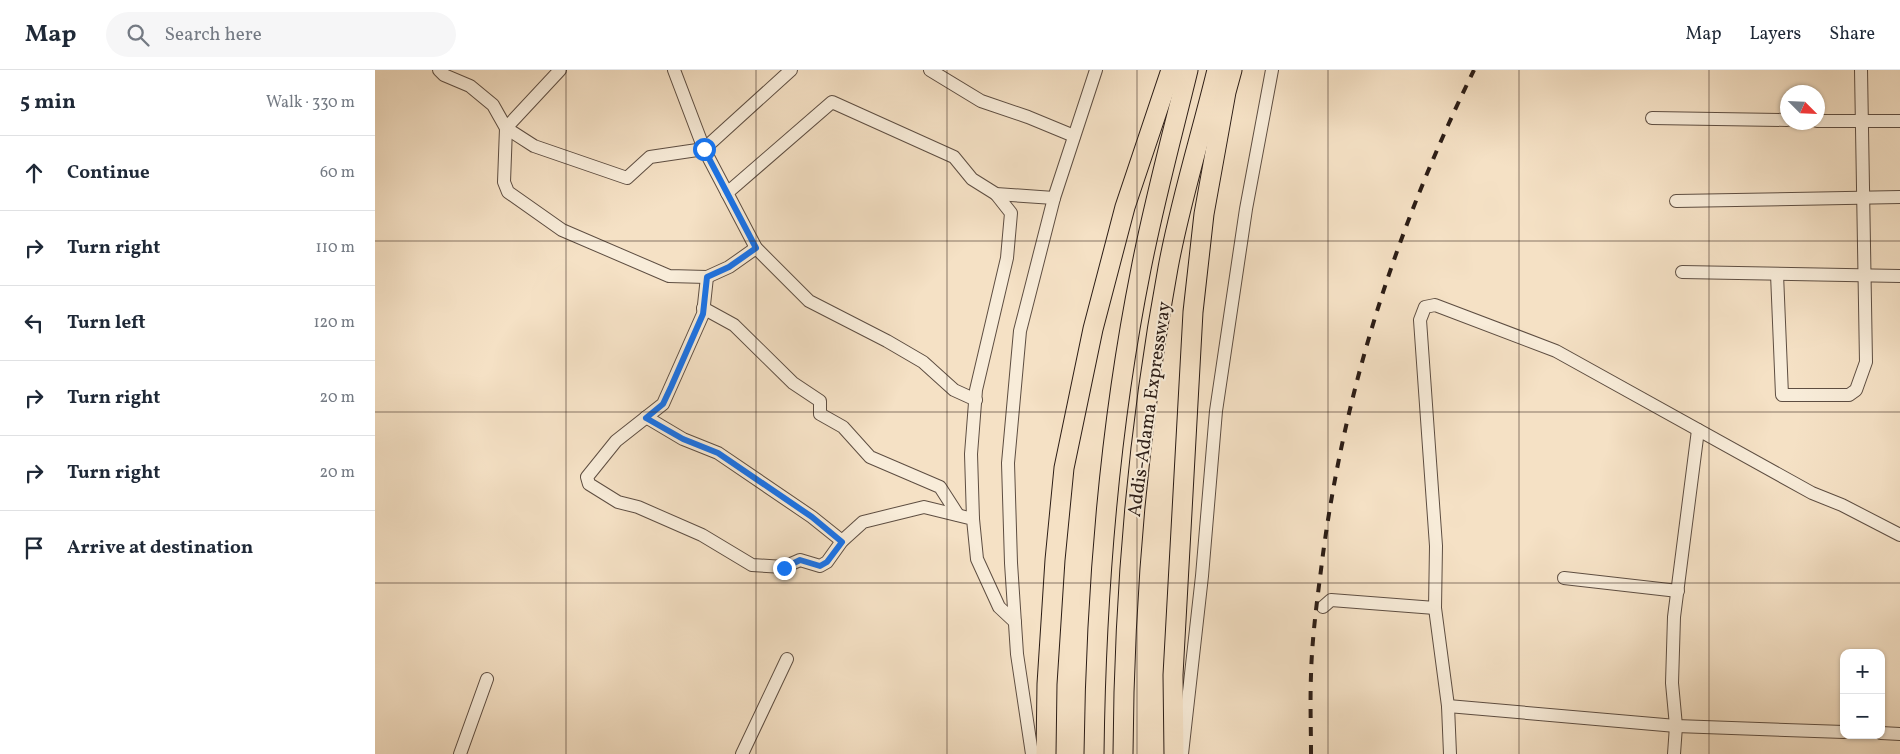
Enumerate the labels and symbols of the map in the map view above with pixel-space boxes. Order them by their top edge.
north arrow [1780,85,1825,130]
route start [693,138,716,161]
street label: Addis-Adama Expressway [1122,300,1178,519]
route end [773,557,796,580]

